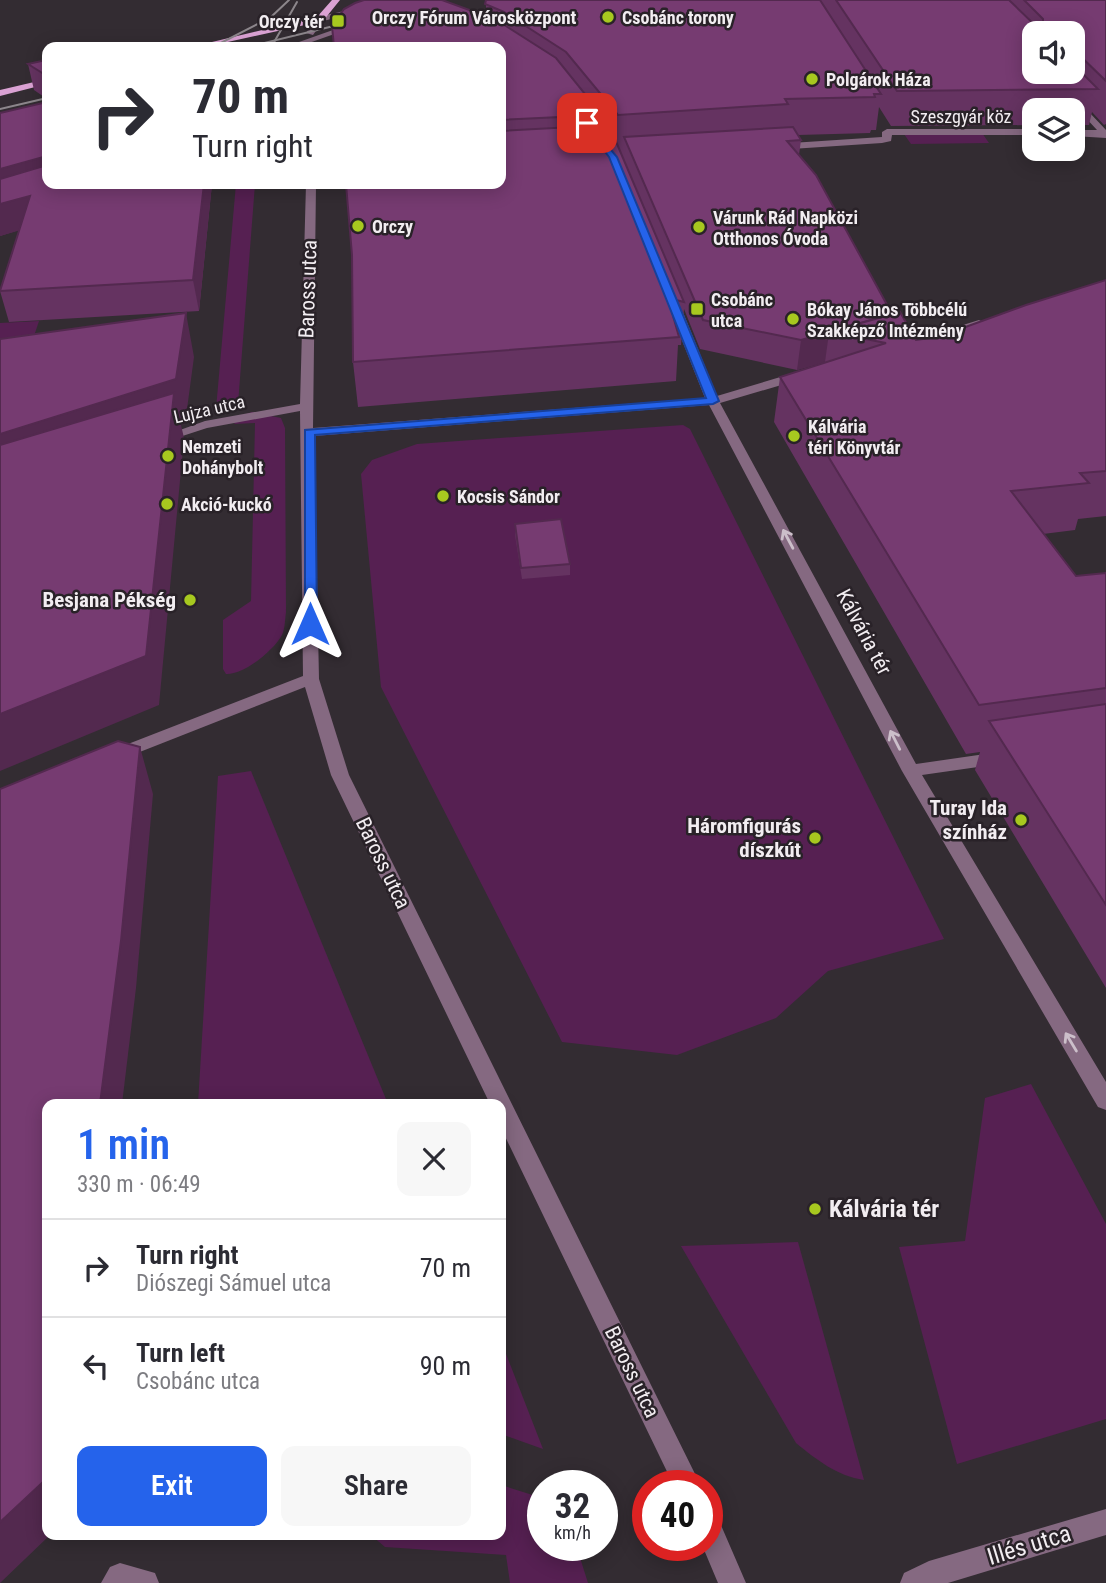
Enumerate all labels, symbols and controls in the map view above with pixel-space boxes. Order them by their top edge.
district label: Orczy Fórum Városközpont [372,6,577,29]
place label: Csobánc torony [622,7,734,28]
marker: Csobánc torony [600,9,616,25]
place label: Orczy tér [259,11,324,32]
marker: Orczy tér [330,13,346,29]
map controls [1022,21,1085,161]
button: sound [1022,21,1085,84]
text: 70 m [192,68,289,125]
place label: Polgárok Háza [826,69,931,90]
icon: right [77,70,168,161]
marker: Polgárok Háza [804,71,820,87]
pin [557,93,617,153]
button: layers [1022,98,1085,161]
icon: arrive [568,104,606,142]
street label: Szeszgyár köz [911,106,1012,127]
text: Turn right [192,127,313,165]
place label: Várunk Rád Napközi Otthonos Óvoda [713,207,858,249]
place label: Orczy [372,216,413,237]
marker: Orczy [350,218,366,234]
marker: Várunk Rád Napközi Otthonos Óvoda [691,219,707,235]
street label: Baross utca [294,239,322,339]
place label: Csobánc utca [711,289,773,331]
place label: Bókay János Többcélú Szakképző Intézmény [807,299,967,341]
marker: Csobánc utca [689,301,705,317]
marker: Bókay János Többcélú Szakképző Intézmény [785,311,801,327]
street label: Lujza utca [171,391,247,427]
place label: Kálvária téri Könyvtár [808,416,900,458]
marker: Kálvária téri Könyvtár [786,428,802,444]
place label: Nemzeti Dohánybolt [182,436,264,478]
marker: Nemzeti Dohánybolt [160,448,176,464]
place label: Kocsis Sándor [457,486,560,507]
marker: Kocsis Sándor [435,488,451,504]
place label: Akció-kuckó [181,494,272,515]
marker: Akció-kuckó [159,496,175,512]
one-way arrow [781,529,794,550]
street label: Kálvária tér [831,585,897,679]
position arrow [273,587,347,661]
place label: Besjana Pékség [42,588,176,612]
marker: Besjana Pékség [182,592,198,608]
one-way arrow [888,730,901,751]
place label: Turay Ida színház [929,796,1007,844]
marker: Turay Ida színház [1013,812,1029,828]
street label: Baross utca [351,814,415,912]
place label: Háromfigurás díszkút [687,814,801,862]
marker: Háromfigurás díszkút [807,830,823,846]
one-way arrow [1064,1033,1078,1053]
text: 1 min [77,1120,170,1169]
button: close [397,1122,471,1196]
text: 330 m · 06:49 [77,1171,201,1198]
place label: Kálvária tér [829,1195,939,1223]
marker: Kálvária tér [807,1201,823,1217]
text: Turn right [136,1240,238,1270]
icon: right [77,1249,115,1287]
text: 70 m [420,1253,471,1283]
text: Diószegi Sámuel utca [136,1270,331,1297]
street label: Baross utca [600,1323,664,1421]
text: Turn left [136,1338,225,1368]
icon: left [77,1347,115,1385]
text: 90 m [420,1351,471,1381]
text: Csobánc utca [136,1368,260,1395]
button: Exit [77,1446,267,1526]
button: Share [281,1446,471,1526]
speed limit sign: 40 [632,1470,723,1561]
text: 32 [555,1486,590,1527]
street label: Illés utca [984,1519,1074,1571]
text: km/h [554,1522,591,1543]

